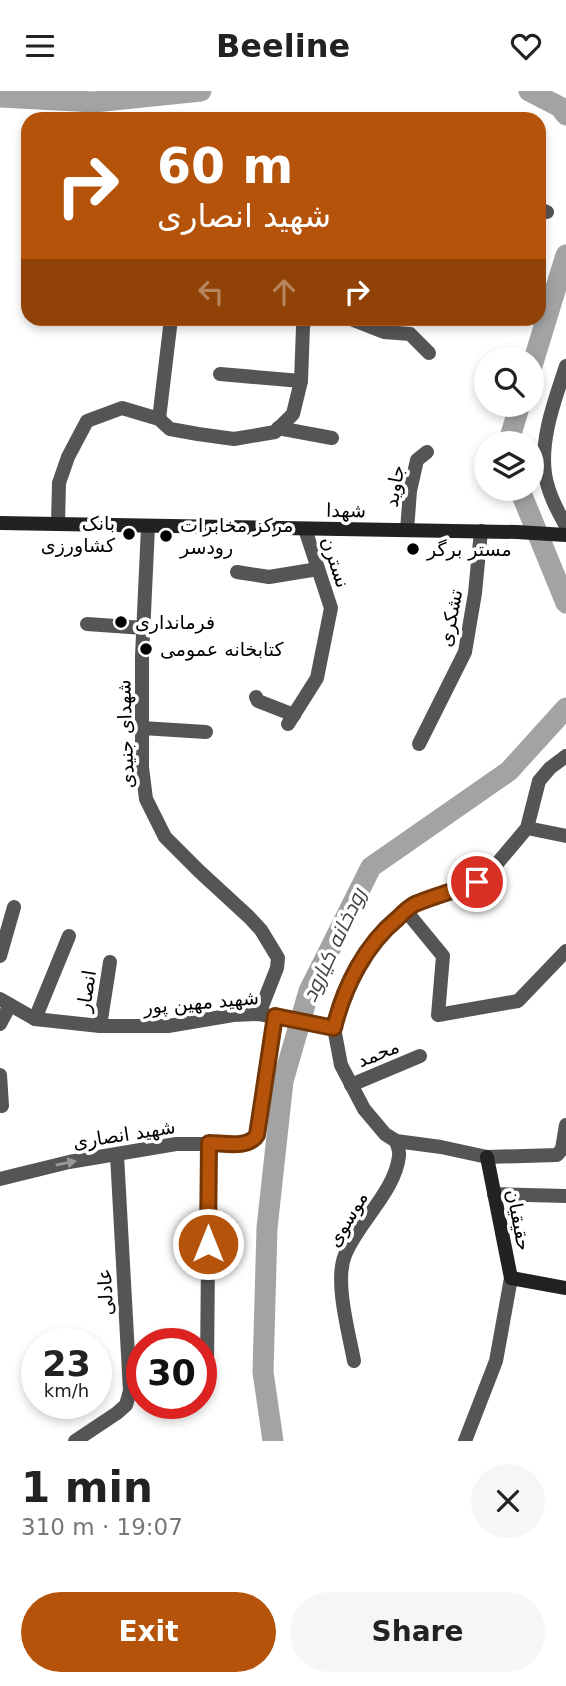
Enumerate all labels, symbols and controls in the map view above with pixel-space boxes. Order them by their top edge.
icon: menu [21,27,59,65]
text: Beeline [216,27,350,65]
icon: heart [507,27,545,65]
text: 60 m [157,138,293,195]
icon: right [42,140,133,231]
text: شهید انصاری [157,197,331,235]
icon: left [192,273,230,311]
icon: ahead [265,273,303,311]
icon: right [338,273,376,311]
map controls [474,347,544,501]
button: search [474,347,544,417]
button: layers [474,431,544,501]
street label: جاوید [380,463,409,509]
street label: شهدا [326,499,366,522]
place label: بانک کشاورزى [41,512,116,557]
place label: مرکز مخابرات رودسر [179,514,293,559]
marker: بانک کشاورزى [121,526,137,542]
marker: مرکز مخابرات رودسر [158,528,174,544]
street label: نسترن [316,534,355,591]
place label: مستر برگر [426,538,512,561]
marker: مستر برگر [405,541,421,557]
street label: تشکری [434,587,467,649]
place label: فرماندارى [135,611,215,634]
marker: فرماندارى [113,614,129,630]
place label: کتابخانه عمومى [160,638,285,661]
marker: کتابخانه عمومى [138,641,154,657]
street label: شهدای جنیدی [112,679,139,789]
pin [447,852,507,912]
icon: arrive [458,863,496,901]
water label: رودخانه کیارود [297,883,371,1005]
street label: انصار [72,969,101,1015]
street label: شهید مهین پور [141,986,260,1019]
street label: محمد [354,1035,402,1071]
street label: شهید انصاری [71,1115,177,1154]
one-way arrow [55,1158,77,1169]
street label: موسوی [322,1187,373,1251]
street label: حقیقیان [502,1187,536,1253]
position arrow [171,1207,245,1281]
street label: عادلی [93,1268,117,1316]
speed limit sign: 30 [126,1328,217,1419]
text: 23 [42,1344,91,1384]
text: km/h [44,1380,89,1401]
text: 1 min [21,1463,153,1512]
button: close [471,1464,545,1538]
text: 310 m · 19:07 [21,1514,183,1540]
button: Exit [21,1592,276,1672]
button: Share [290,1592,545,1672]

